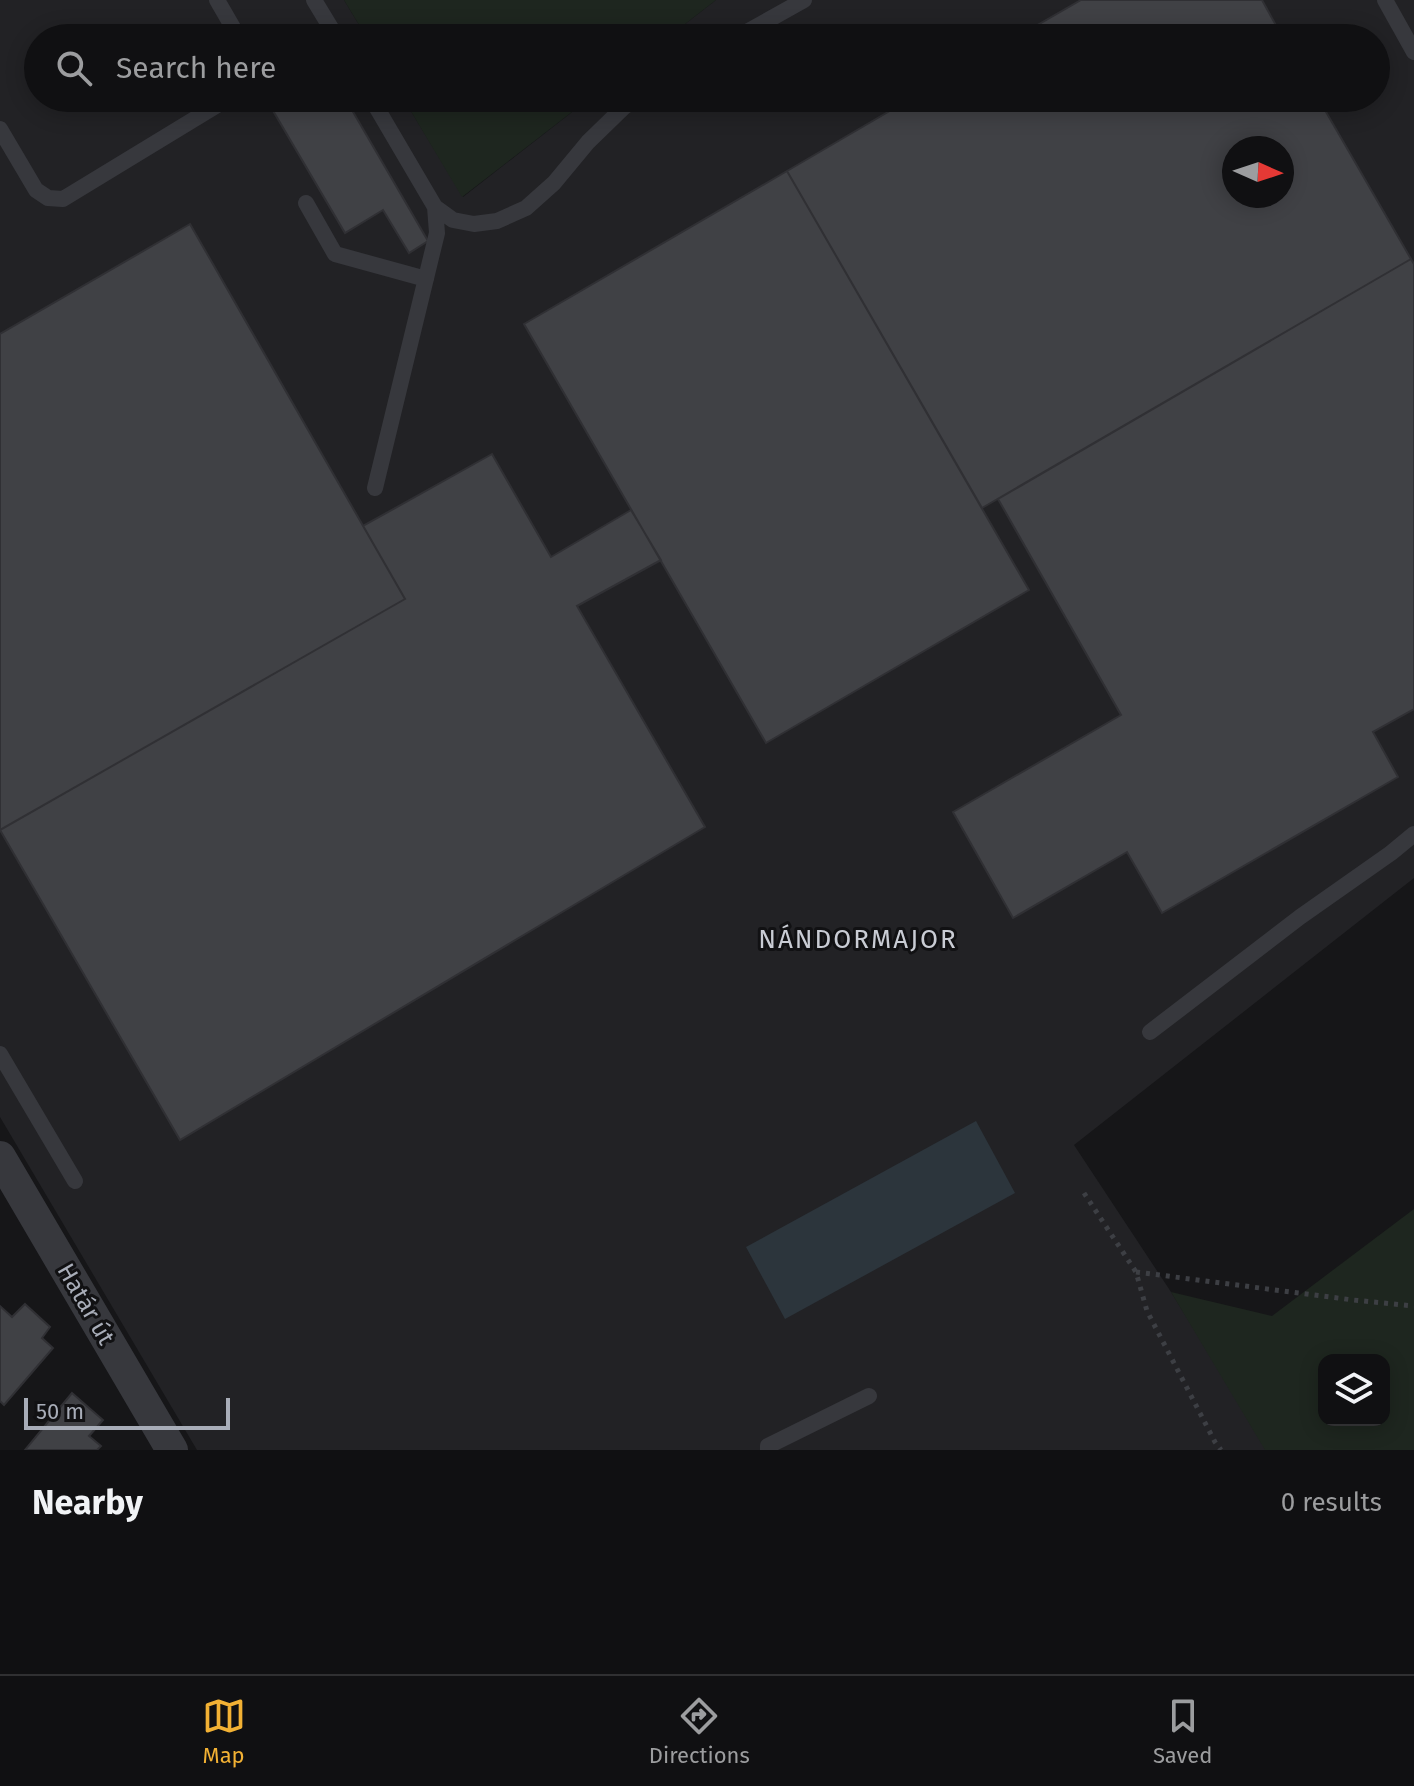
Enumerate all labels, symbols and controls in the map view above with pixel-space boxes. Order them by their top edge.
search box [24,24,1390,112]
icon: search [52,46,96,90]
text: Search here [116,50,276,86]
north arrow [1222,136,1294,208]
district label: NÁNDORMAJOR [758,924,958,955]
street label: Határ út [52,1258,121,1350]
map controls [1318,1354,1390,1426]
button: layers [1318,1354,1390,1426]
scale bar [24,1394,230,1430]
text: 50 m [36,1398,84,1425]
text: Nearby [32,1482,143,1523]
text: 0 results [1281,1487,1382,1518]
tab: Map [202,1694,246,1769]
tab: Directions [649,1694,750,1769]
tab: Saved [1153,1694,1212,1769]

